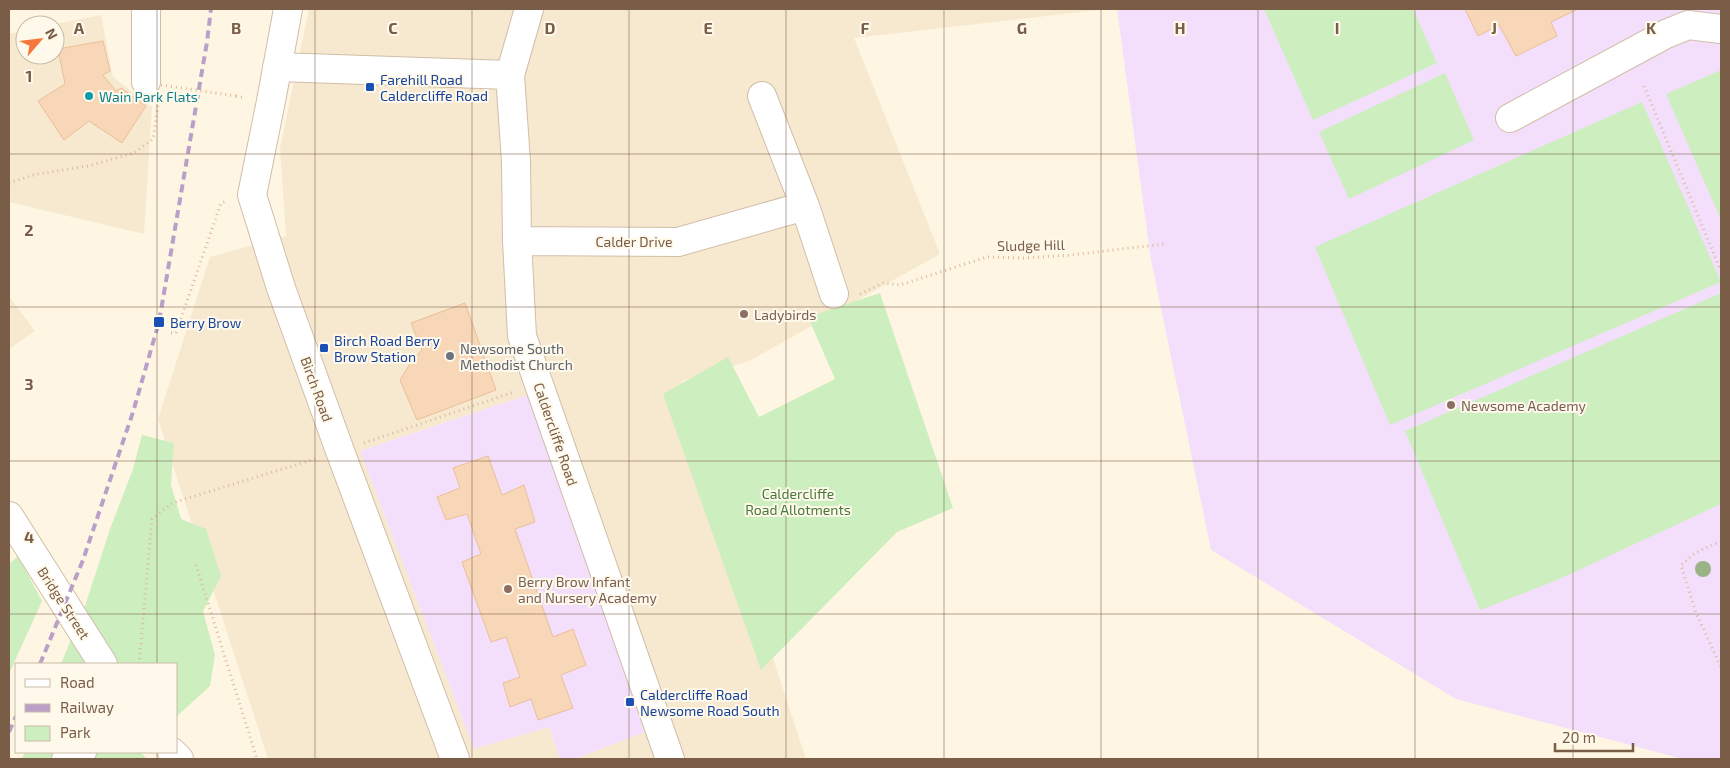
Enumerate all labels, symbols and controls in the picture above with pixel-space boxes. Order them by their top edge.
north arrow [15,15,65,65]
text: A [74,18,85,37]
text: B [231,18,241,37]
text: C [388,18,398,37]
text: D [545,18,556,37]
text: E [703,18,713,37]
text: F [861,18,870,37]
text: G [1017,18,1027,37]
text: H [1174,18,1186,37]
text: I [1335,18,1339,37]
text: J [1491,18,1497,37]
text: K [1646,18,1657,37]
text: N [42,25,62,42]
text: 1 [26,66,32,85]
place label: Farehill Road Caldercliffe Road [380,71,488,104]
marker: Farehill Road Caldercliffe Road [364,81,376,93]
place label: Wain Park Flats [99,88,198,105]
marker: Wain Park Flats [83,90,95,102]
text: 2 [24,220,34,239]
street label: Calder Drive [595,233,673,250]
street label: Sludge Hill [997,236,1066,254]
place label: Ladybirds [754,306,816,323]
marker: Ladybirds [738,308,750,320]
place label: Berry Brow [170,314,242,331]
marker: Berry Brow [152,315,166,329]
place label: Birch Road Berry Brow Station [334,332,440,365]
place label: Newsome South Methodist Church [460,340,573,373]
marker: Birch Road Berry Brow Station [318,342,330,354]
marker: Newsome South Methodist Church [444,350,456,362]
street label: Birch Road [297,354,337,424]
text: 3 [24,374,34,393]
street label: Caldercliffe Road [530,380,582,488]
place label: Newsome Academy [1461,397,1587,414]
marker: Newsome Academy [1445,399,1457,411]
park label: Caldercliffe Road Allotments [745,485,851,518]
text: 4 [24,527,34,546]
street label: Bridge Street [34,564,94,642]
place label: Berry Brow Infant and Nursery Academy [518,573,658,606]
marker: Berry Brow Infant and Nursery Academy [502,583,514,595]
legend [15,663,178,753]
text: Road [60,673,95,691]
place label: Caldercliffe Road Newsome Road South [640,686,780,719]
marker: Caldercliffe Road Newsome Road South [624,696,636,708]
text: Railway [60,698,114,716]
scale bar [1555,720,1632,752]
text: Park [60,723,91,741]
text: 20 m [1562,728,1596,746]

